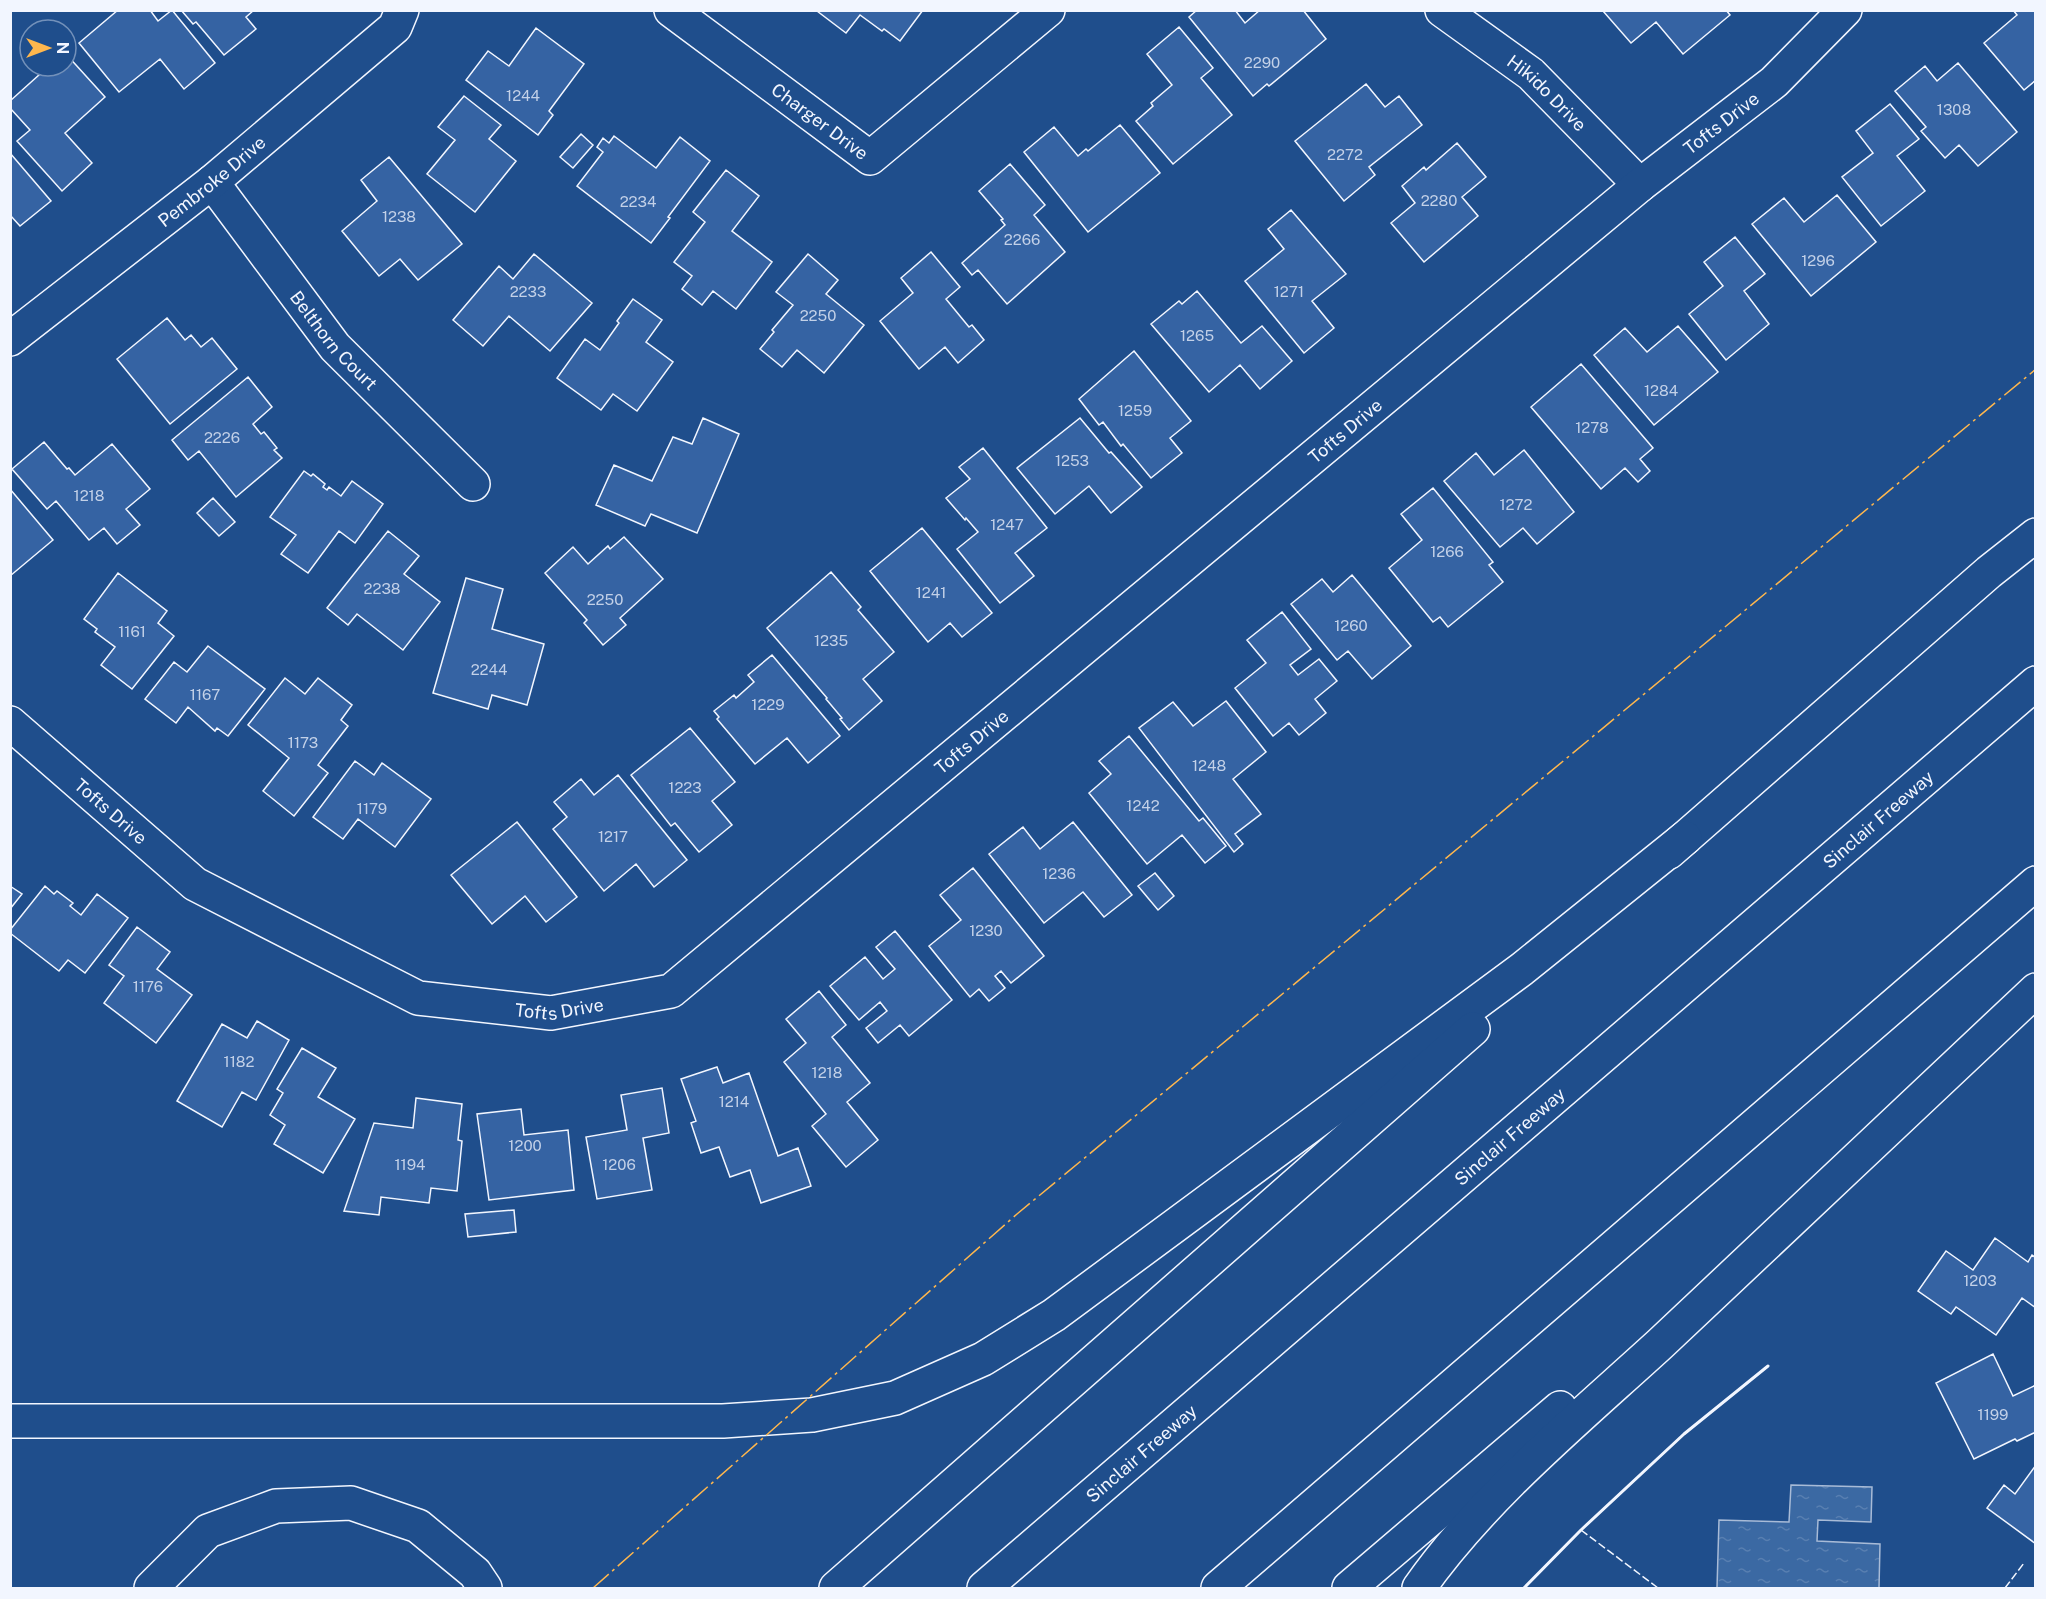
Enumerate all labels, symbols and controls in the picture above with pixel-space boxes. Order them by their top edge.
north arrow [18,18,78,78]
text: N [53,42,72,54]
street label: Hikido Drive [1504,50,1591,135]
house number: 2290 [1244,54,1280,71]
street label: Charger Drive [768,78,873,164]
house number: 1244 [506,87,540,104]
street label: Tofts Drive [1679,87,1763,158]
house number: 1308 [1937,101,1971,118]
street label: Pembroke Drive [153,131,269,231]
house number: 2272 [1327,146,1363,163]
house number: 2280 [1421,192,1457,209]
house number: 2234 [620,193,656,210]
house number: 1238 [382,208,416,225]
house number: 2266 [1004,231,1040,248]
house number: 1296 [1801,252,1835,269]
house number: 2233 [510,283,546,300]
house number: 1271 [1274,283,1304,300]
street label: Belthorn Court [286,287,382,394]
house number: 2250 [800,307,836,324]
house number: 1265 [1180,327,1214,344]
house number: 1284 [1644,382,1678,399]
street label: Tofts Drive [1304,394,1386,467]
house number: 1259 [1118,402,1152,419]
house number: 1278 [1575,419,1609,436]
house number: 2226 [204,429,240,446]
house number: 1253 [1055,452,1089,469]
house number: 1218 [74,487,104,504]
house number: 1272 [1499,496,1533,513]
house number: 1247 [990,516,1024,533]
house number: 1266 [1430,543,1464,560]
house number: 2238 [364,580,400,597]
house number: 1241 [916,584,946,601]
house number: 2250 [587,591,623,608]
house number: 1260 [1334,617,1368,634]
house number: 1161 [118,623,146,640]
house number: 1235 [814,632,848,649]
house number: 2244 [471,661,507,678]
house number: 1167 [190,686,220,703]
house number: 1229 [751,696,785,713]
street label: Tofts Drive [930,705,1012,778]
house number: 1173 [288,734,318,751]
house number: 1248 [1192,757,1226,774]
street label: Sinclair Freeway [1818,766,1938,872]
street label: Tofts Drive [70,774,152,848]
house number: 1223 [668,779,702,796]
house number: 1242 [1126,797,1160,814]
house number: 1179 [357,800,387,817]
house number: 1217 [598,828,628,845]
house number: 1236 [1042,865,1076,882]
house number: 1230 [969,922,1003,939]
house number: 1176 [133,978,163,995]
street label: Tofts Drive [514,993,605,1024]
house number: 1182 [224,1053,254,1070]
house number: 1218 [812,1064,842,1081]
street label: Sinclair Freeway [1450,1083,1569,1189]
house number: 1214 [719,1093,749,1110]
house number: 1200 [508,1137,542,1154]
house number: 1194 [395,1156,425,1173]
house number: 1206 [602,1156,636,1173]
house number: 1203 [1963,1272,1997,1289]
street label: Sinclair Freeway [1081,1399,1201,1506]
house number: 1199 [1978,1406,2008,1423]

